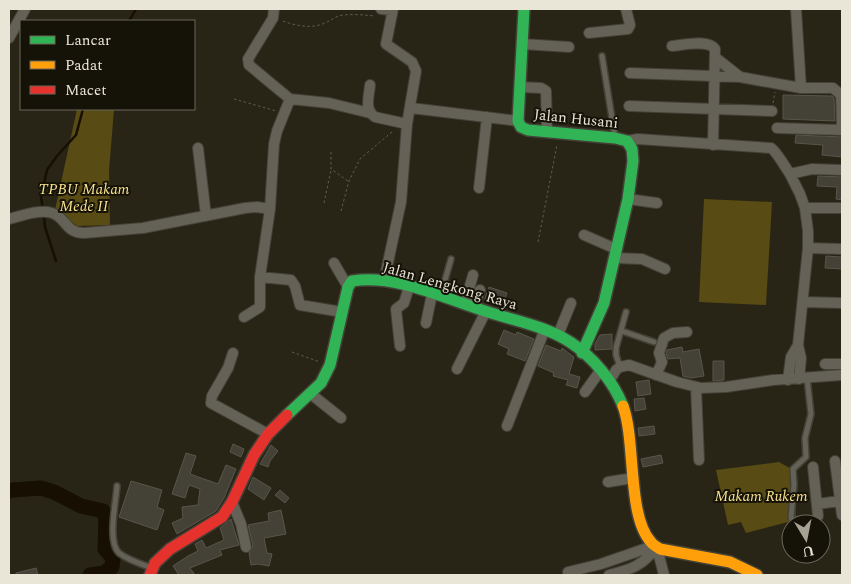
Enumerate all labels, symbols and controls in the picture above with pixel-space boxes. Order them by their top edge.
legend [20,20,195,110]
text: Lancar [65,29,111,52]
text: Padat [65,54,103,77]
text: Macet [65,79,106,102]
street label: Jalan Husani [533,103,619,135]
park label: TPBU Makam Mede II [39,178,130,218]
street label: Jalan Lengkong Raya [380,256,521,316]
park label: Makam Rukem [714,485,808,508]
north arrow [781,514,831,564]
text: U [800,540,816,563]

